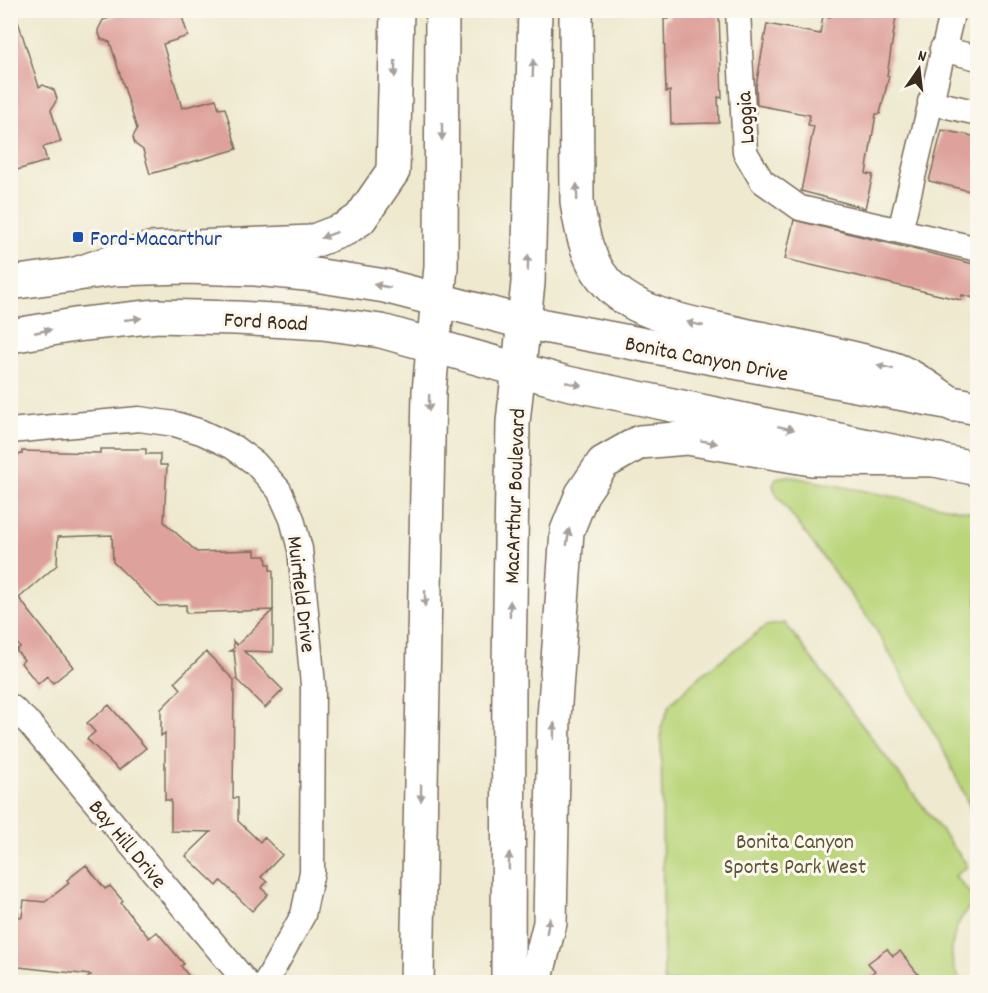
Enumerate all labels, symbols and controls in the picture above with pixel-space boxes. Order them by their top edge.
north arrow [889,39,949,99]
text: N [915,45,929,69]
one-way arrow [391,59,400,78]
one-way arrow [529,59,538,78]
street label: Loggia [730,90,765,145]
one-way arrow [437,122,446,141]
one-way arrow [572,183,582,202]
place label: Ford-Macarthur [90,225,223,256]
marker: Ford-Macarthur [71,230,85,244]
one-way arrow [320,230,338,240]
one-way arrow [523,254,533,273]
one-way arrow [372,281,391,290]
street label: Ford Road [223,306,309,341]
one-way arrow [123,314,142,324]
one-way arrow [685,318,704,328]
one-way arrow [33,326,52,335]
street label: Bonita Canyon Drive [622,329,791,391]
one-way arrow [876,361,894,371]
one-way arrow [565,380,584,389]
one-way arrow [424,393,434,412]
street label: MacArthur Boulevard [498,408,535,584]
one-way arrow [776,424,795,434]
one-way arrow [700,437,719,446]
one-way arrow [563,527,572,546]
street label: Muirfield Drive [277,534,322,655]
one-way arrow [420,588,430,607]
one-way arrow [505,599,514,618]
one-way arrow [549,721,559,740]
one-way arrow [416,783,426,802]
street label: Bay Hill Drive [80,794,173,897]
park label: Bonita Canyon Sports Park West [724,828,866,884]
one-way arrow [504,852,514,871]
one-way arrow [544,916,553,935]

